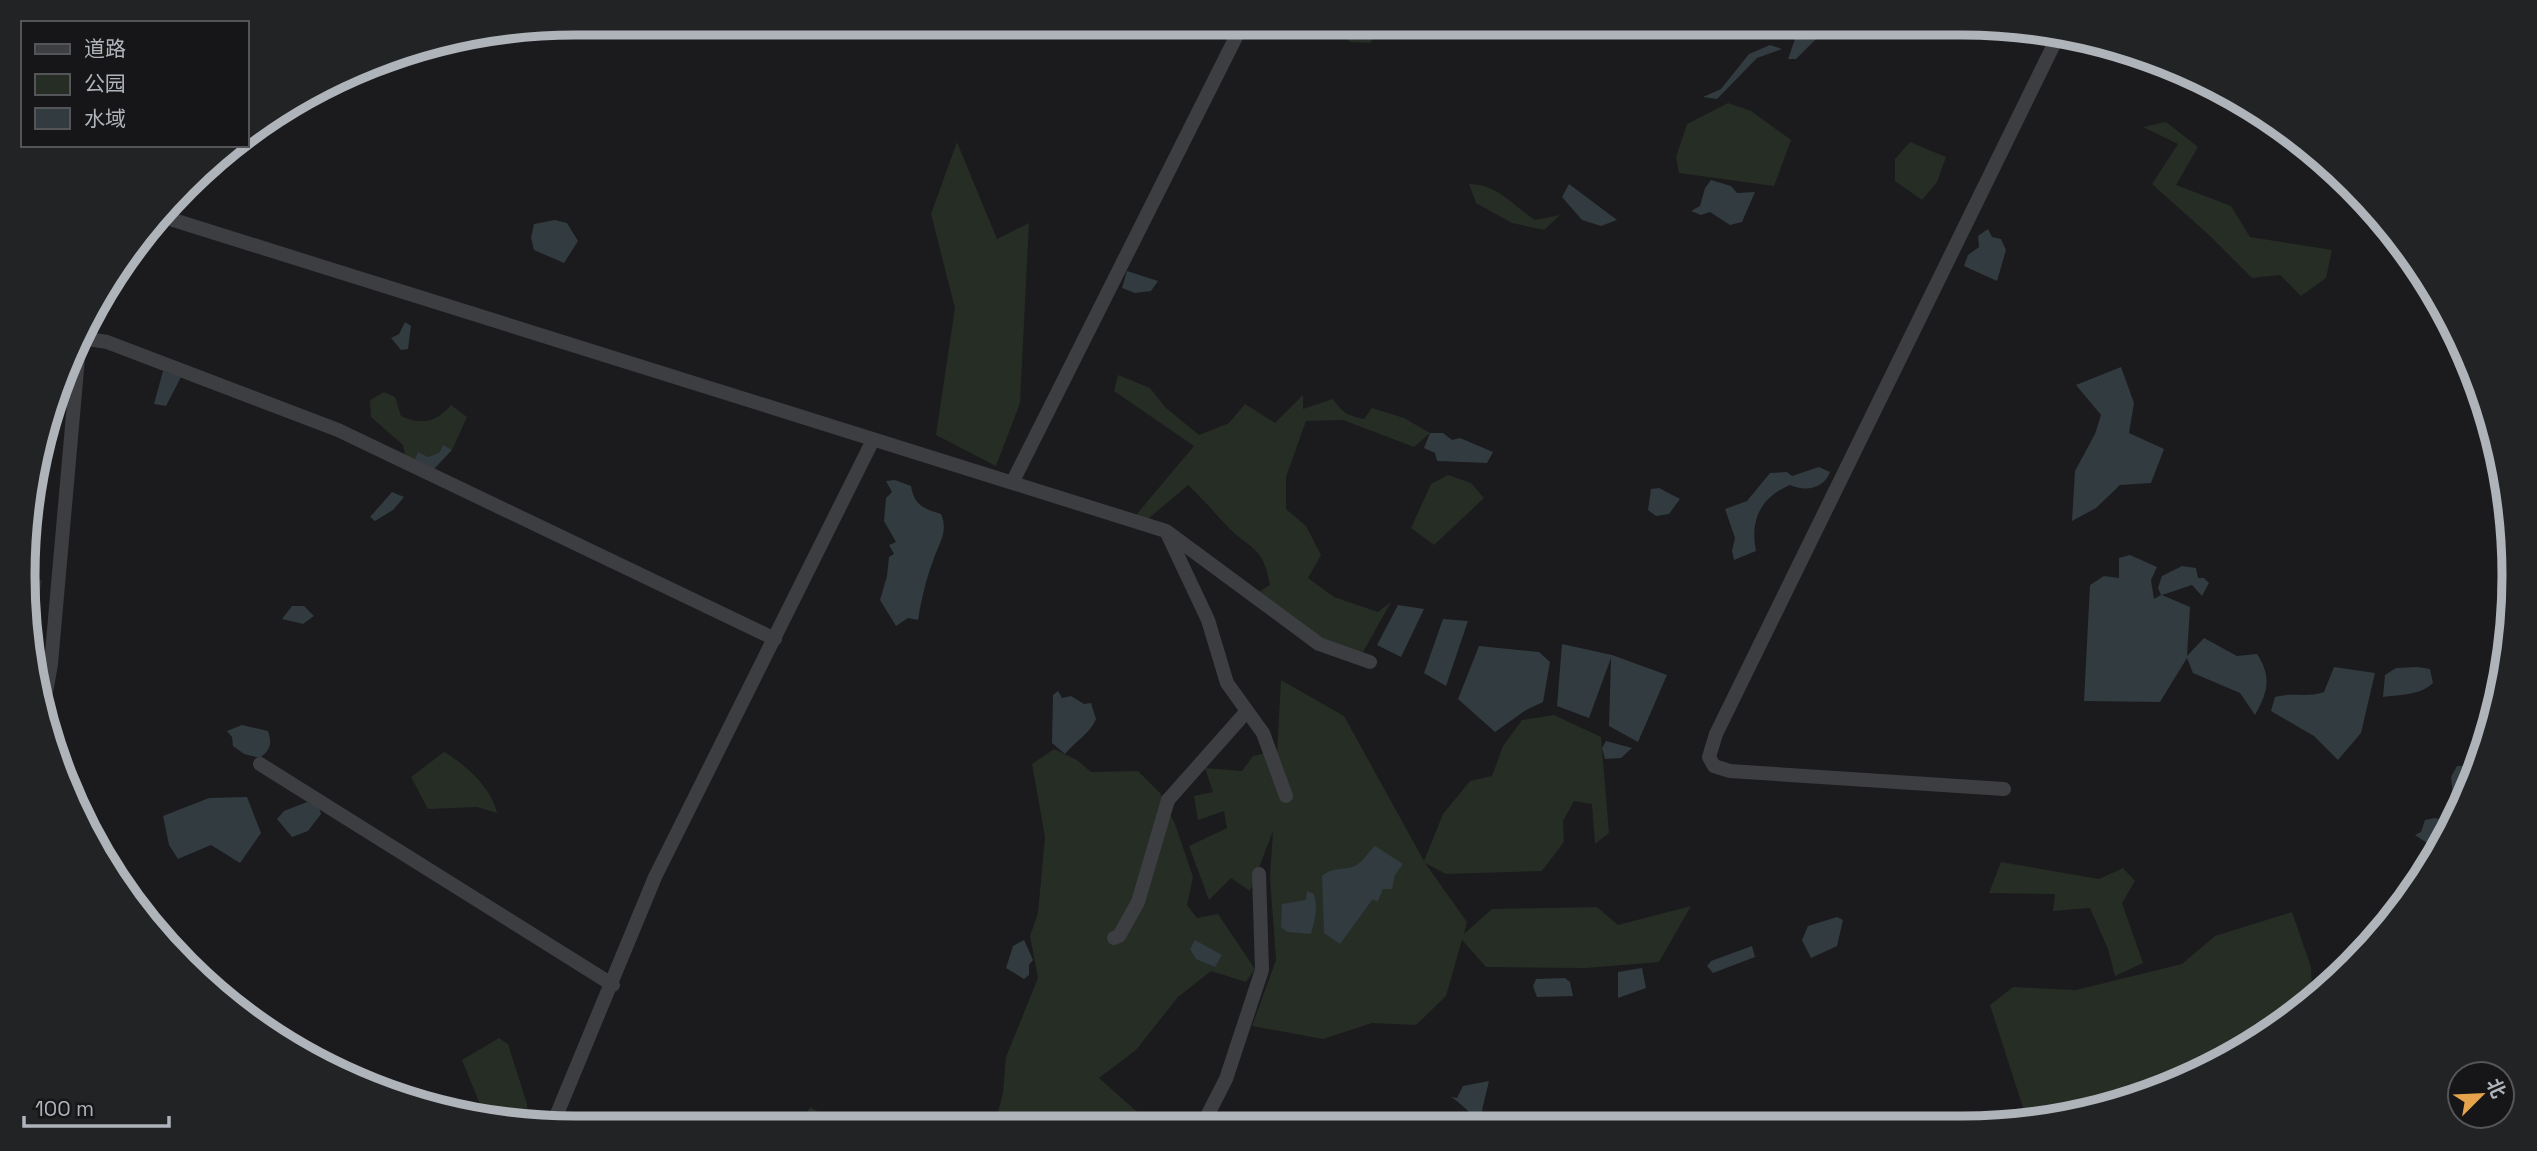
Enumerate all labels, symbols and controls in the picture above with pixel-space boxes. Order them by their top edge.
legend [21,21,248,147]
text: 道路 [84,35,126,62]
text: 公园 [84,70,126,97]
text: 水域 [84,105,126,132]
north arrow [2446,1060,2516,1130]
text: 北 [2481,1075,2511,1102]
scale bar [24,1084,170,1128]
text: 100 m [35,1095,94,1122]

